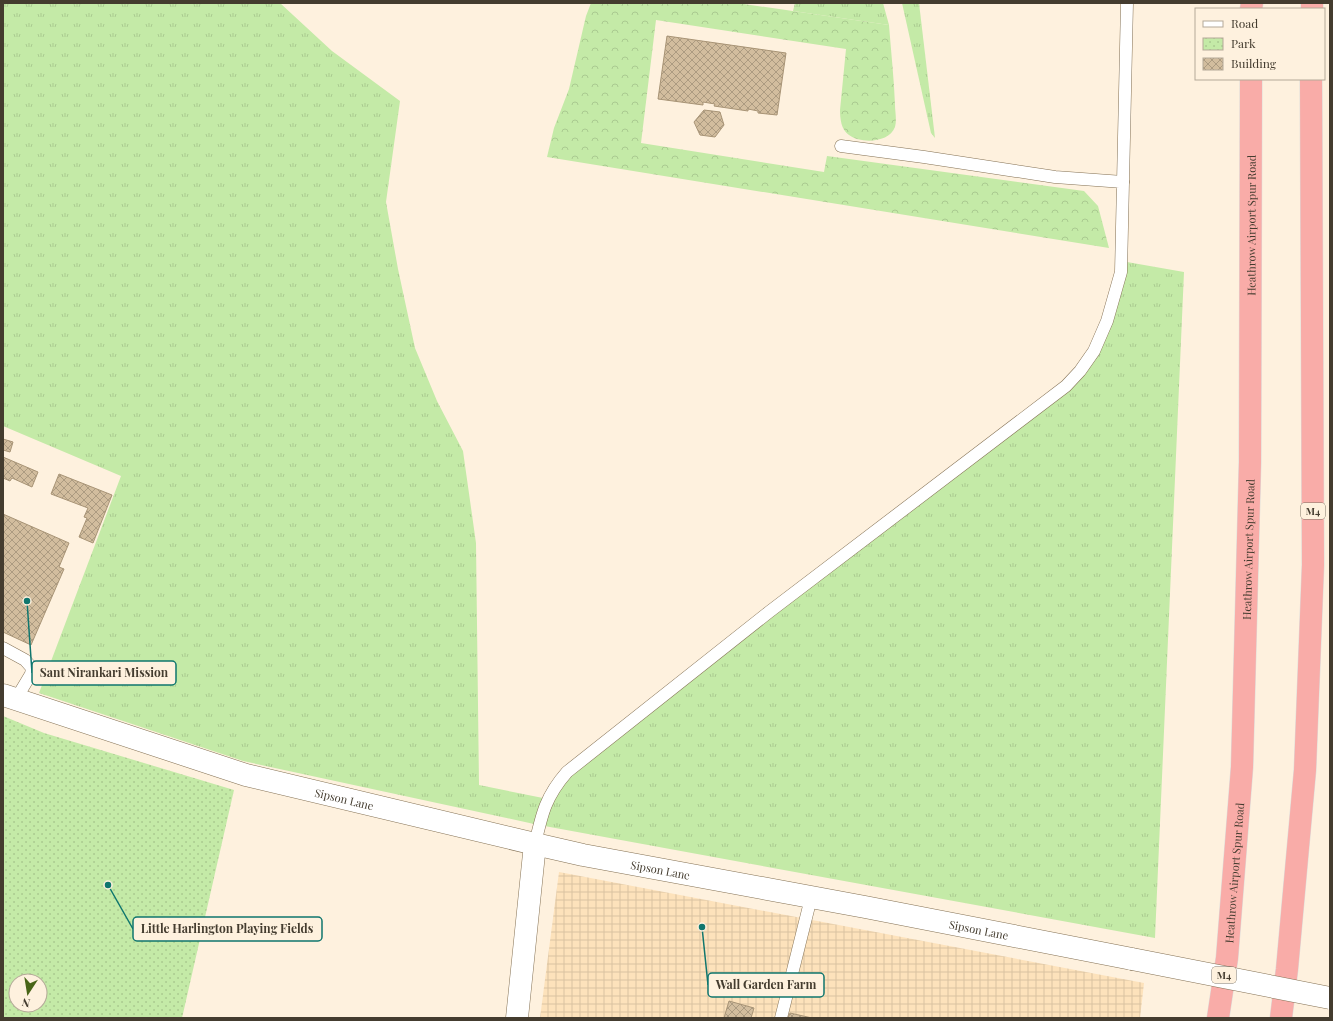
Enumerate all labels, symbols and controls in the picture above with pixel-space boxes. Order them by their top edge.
legend [1195,8,1325,80]
text: Road [1231,15,1258,31]
text: Park [1231,35,1256,51]
text: Building [1231,55,1277,71]
street label: Heathrow Airport Spur Road [1243,154,1258,296]
street label: Heathrow Airport Spur Road [1238,478,1257,620]
road number: M4 [1301,503,1325,519]
callout: Sant Nirankari Mission [32,661,176,685]
text: Sant Nirankari Mission [40,664,169,680]
street label: Sipson Lane [313,784,376,813]
street label: Heathrow Airport Spur Road [1221,802,1247,944]
street label: Sipson Lane [630,856,692,882]
street label: Sipson Lane [948,916,1010,942]
callout: Little Harlington Playing Fields [133,917,322,941]
text: Little Harlington Playing Fields [141,920,314,936]
road number: M4 [1212,967,1236,983]
north arrow [8,973,48,1013]
callout: Wall Garden Farm [708,973,824,997]
text: Wall Garden Farm [715,976,816,992]
text: N [20,995,31,1011]

